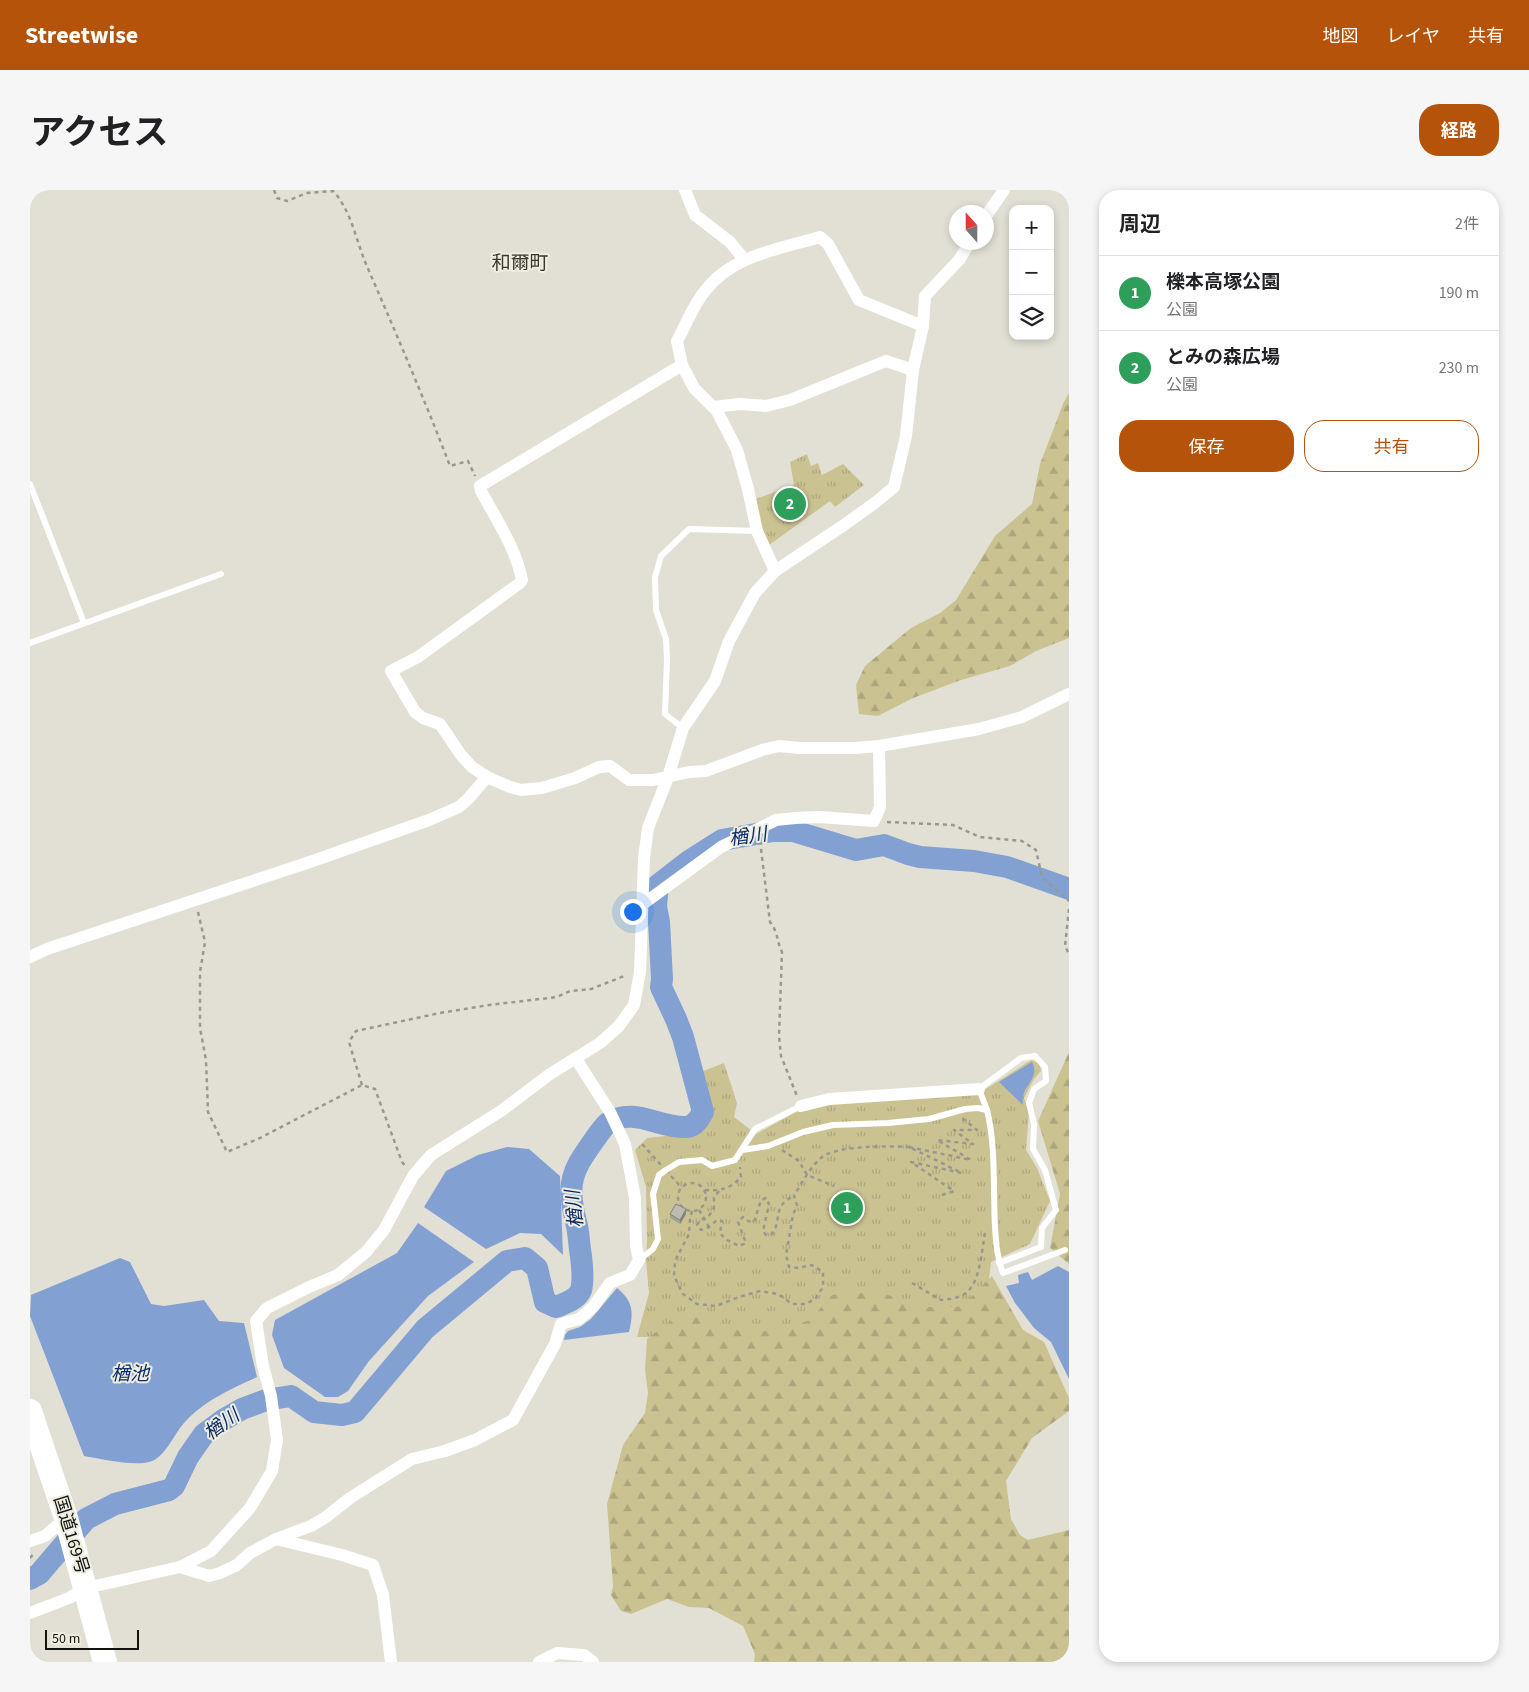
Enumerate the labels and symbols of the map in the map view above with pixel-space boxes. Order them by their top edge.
north arrow [949,205,994,250]
district label: 和爾町 [491,250,549,277]
pin: 2 [774,485,806,523]
water label: 楢川 [727,821,771,853]
your location [620,899,646,925]
water label: 楢川 [559,1187,590,1229]
pin: 1 [831,1189,863,1227]
water label: 楢池 [111,1361,151,1388]
water label: 楢川 [199,1402,247,1447]
street label: 国道169号 [47,1493,95,1577]
scale bar [45,1627,139,1650]

